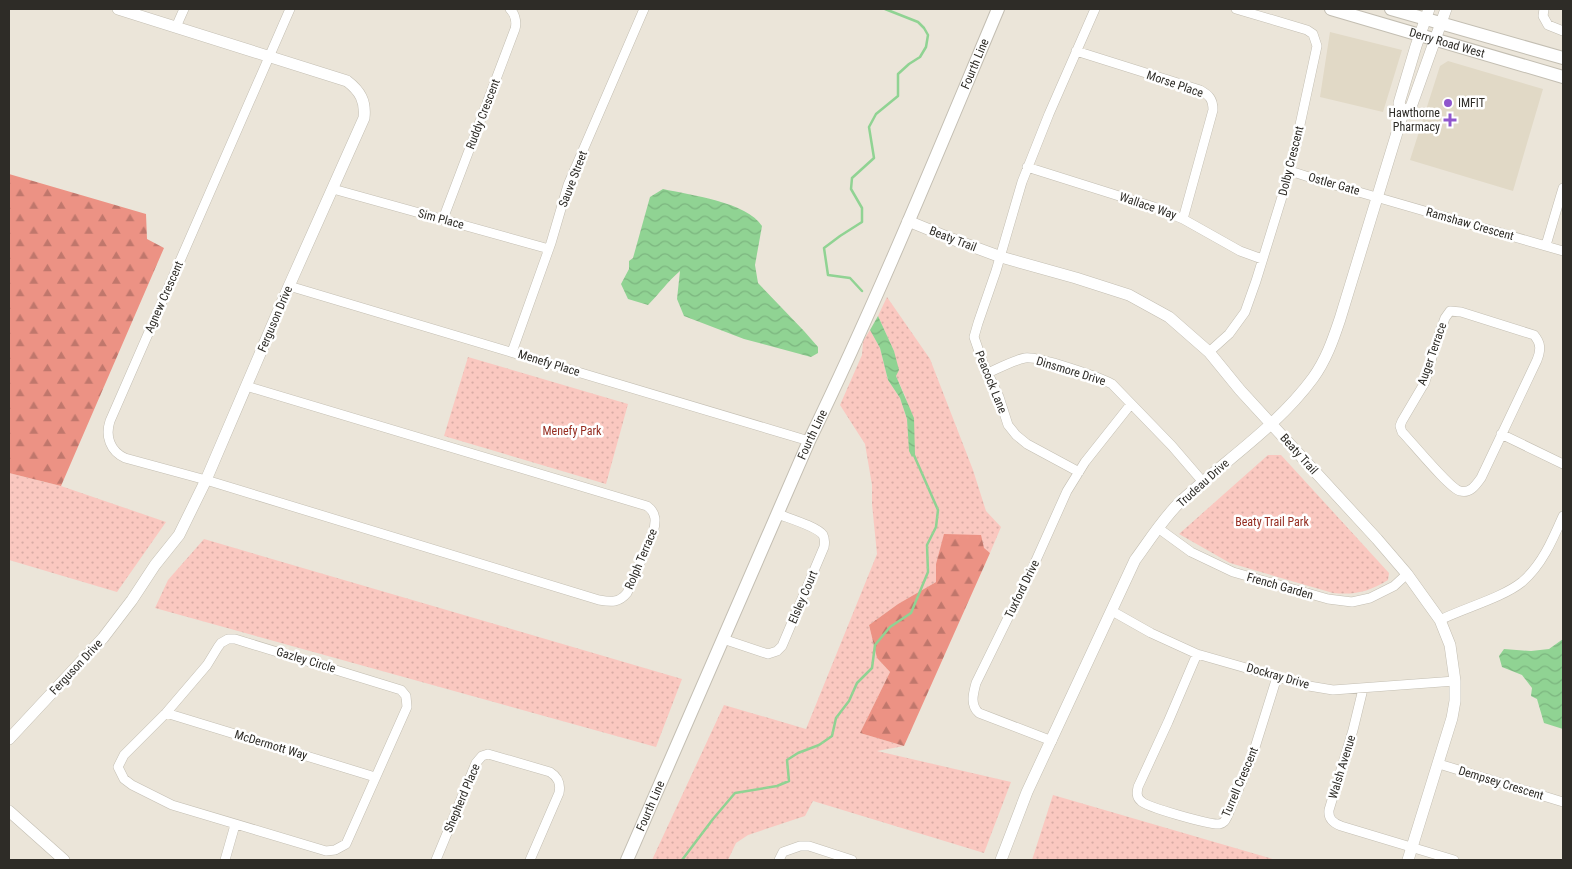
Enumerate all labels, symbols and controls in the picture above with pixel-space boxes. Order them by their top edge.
street label: Derry Road West [1408,25,1487,61]
street label: Fourth Line [958,36,992,91]
street label: Morse Place [1145,68,1205,100]
street label: Ruddy Crescent [463,77,503,151]
place label: IMFIT [1458,96,1485,110]
marker: IMFIT [1442,97,1454,109]
place label: Hawthorne Pharmacy [1389,106,1440,134]
marker: Hawthorne Pharmacy [1444,114,1456,126]
street label: Dolby Crescent [1276,124,1307,197]
street label: Sauve Street [556,148,590,209]
street label: Ostler Gate [1307,170,1362,198]
street label: Wallace Way [1118,190,1178,222]
street label: Ramshaw Crescent [1424,205,1516,243]
street label: Sim Place [416,206,466,232]
street label: Beaty Trail [927,224,979,254]
street label: Agnew Crescent [142,259,186,335]
street label: Ferguson Drive [255,283,295,354]
street label: Auger Terrace [1415,320,1449,387]
street label: Menefy Place [516,347,582,379]
street label: Peacock Lane [972,349,1010,416]
street label: Dinsmore Drive [1035,354,1108,388]
street label: Fourth Line [795,407,830,462]
park label: Menefy Park [542,424,602,438]
street label: Beaty Trail [1277,431,1321,477]
street label: Trudeau Drive [1174,456,1232,510]
park label: Beaty Trail Park [1235,515,1309,529]
street label: Rolph Terrace [622,526,660,592]
street label: Tuxford Drive [1002,557,1042,620]
street label: Elsley Court [786,568,821,626]
street label: French Garden [1245,570,1315,602]
street label: Ferguson Drive [47,636,105,698]
street label: Gazley Circle [275,644,338,676]
street label: Dockray Drive [1245,660,1311,692]
street label: McDermott Way [233,727,309,763]
street label: Walsh Avenue [1326,733,1358,801]
street label: Turrell Crescent [1219,745,1261,819]
street label: Shepherd Place [441,761,483,835]
street label: Dempsey Crescent [1457,763,1546,803]
street label: Fourth Line [633,778,668,833]

